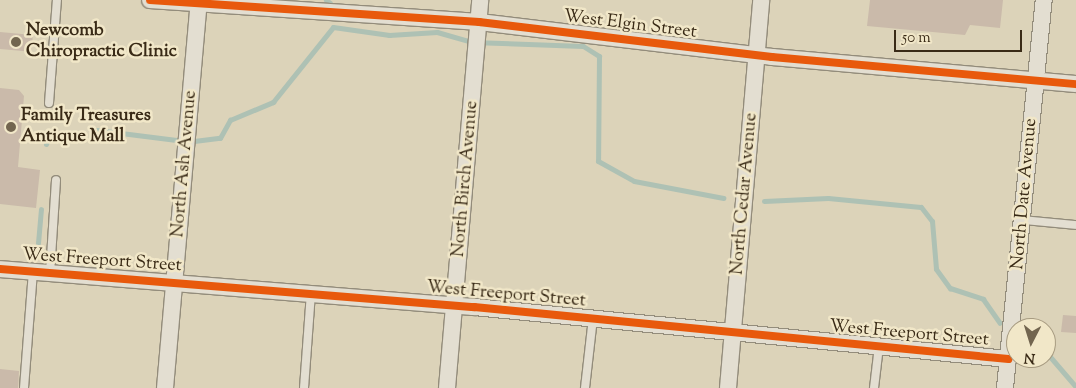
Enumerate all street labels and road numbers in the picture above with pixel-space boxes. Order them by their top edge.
street label: West Elgin Street [562,6,698,44]
street label: North Ash Avenue [168,90,202,238]
street label: North Birch Avenue [448,100,484,258]
street label: North Cedar Avenue [727,112,763,276]
street label: North Date Avenue [1008,117,1042,271]
street label: West Freeport Street [22,245,182,277]
street label: West Freeport Street [425,277,587,313]
street label: West Freeport Street [828,316,990,352]

